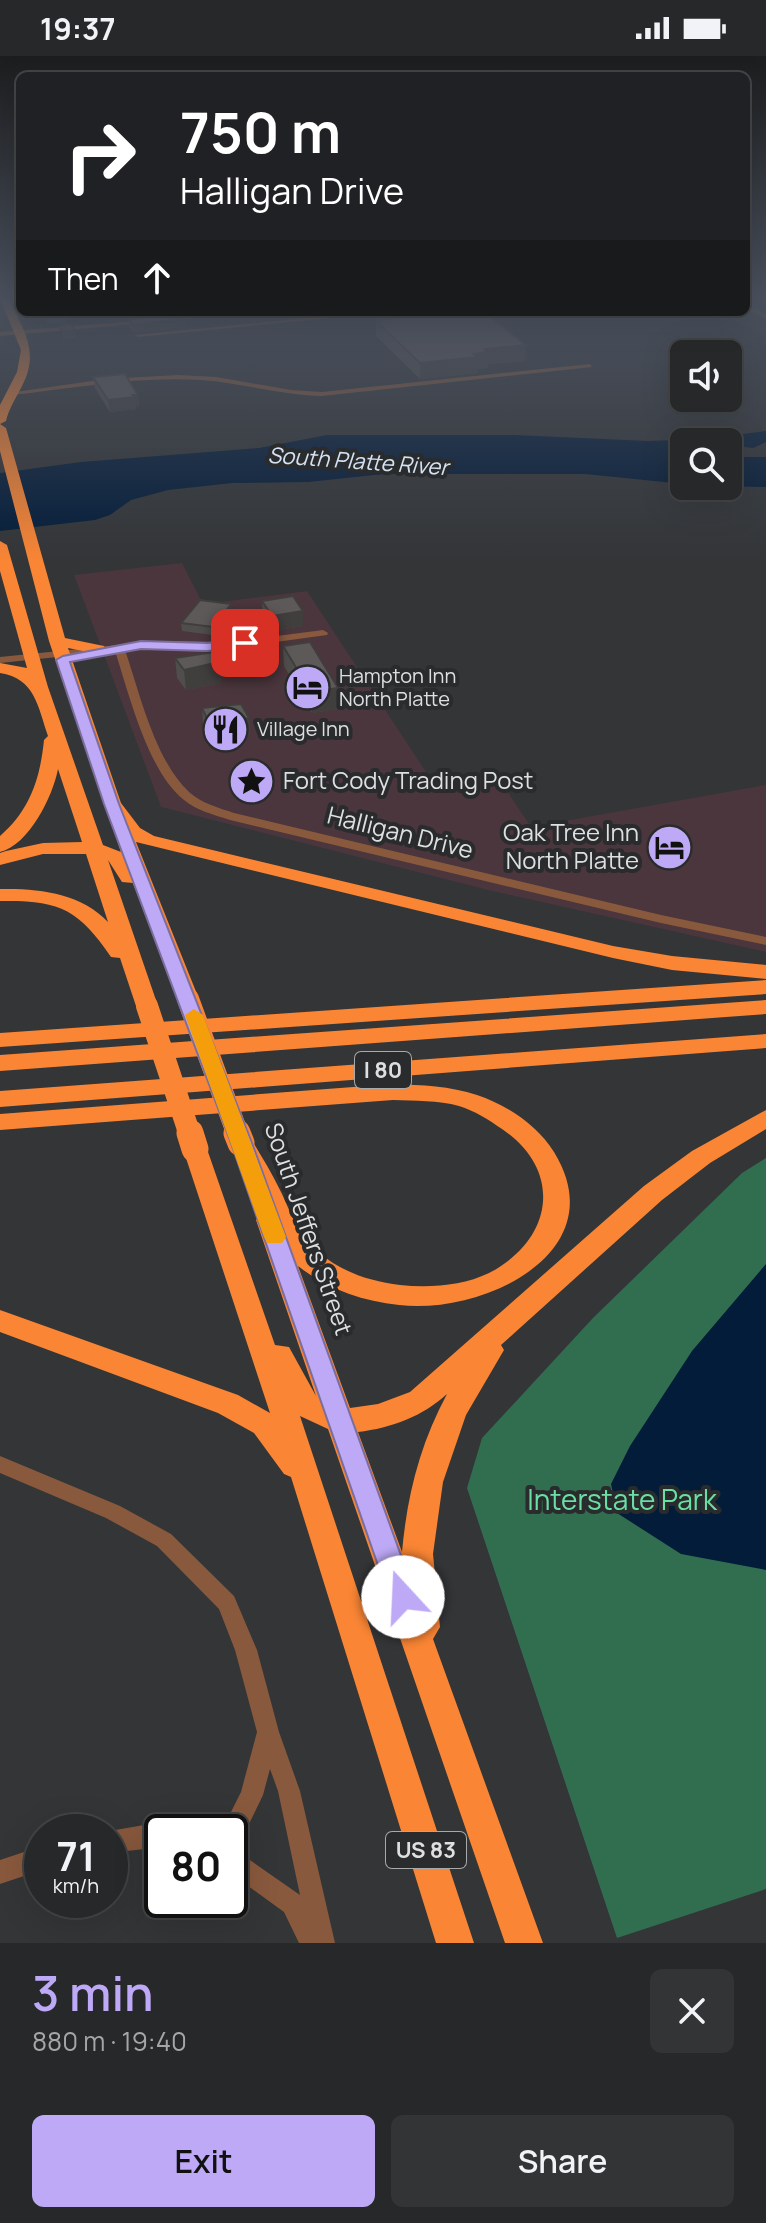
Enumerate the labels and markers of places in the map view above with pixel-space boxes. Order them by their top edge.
pin [211,609,279,677]
place label: Hampton Inn North Platte [339,662,456,712]
hotel icon: Hampton Inn North Platte [284,663,332,711]
restaurant icon: Village Inn [202,705,250,753]
place label: Village Inn [257,715,350,742]
place icon: Fort Cody Trading Post [228,757,276,805]
place label: Fort Cody Trading Post [283,763,533,796]
place label: Oak Tree Inn North Platte [503,815,639,876]
hotel icon: Oak Tree Inn North Platte [646,823,694,871]

